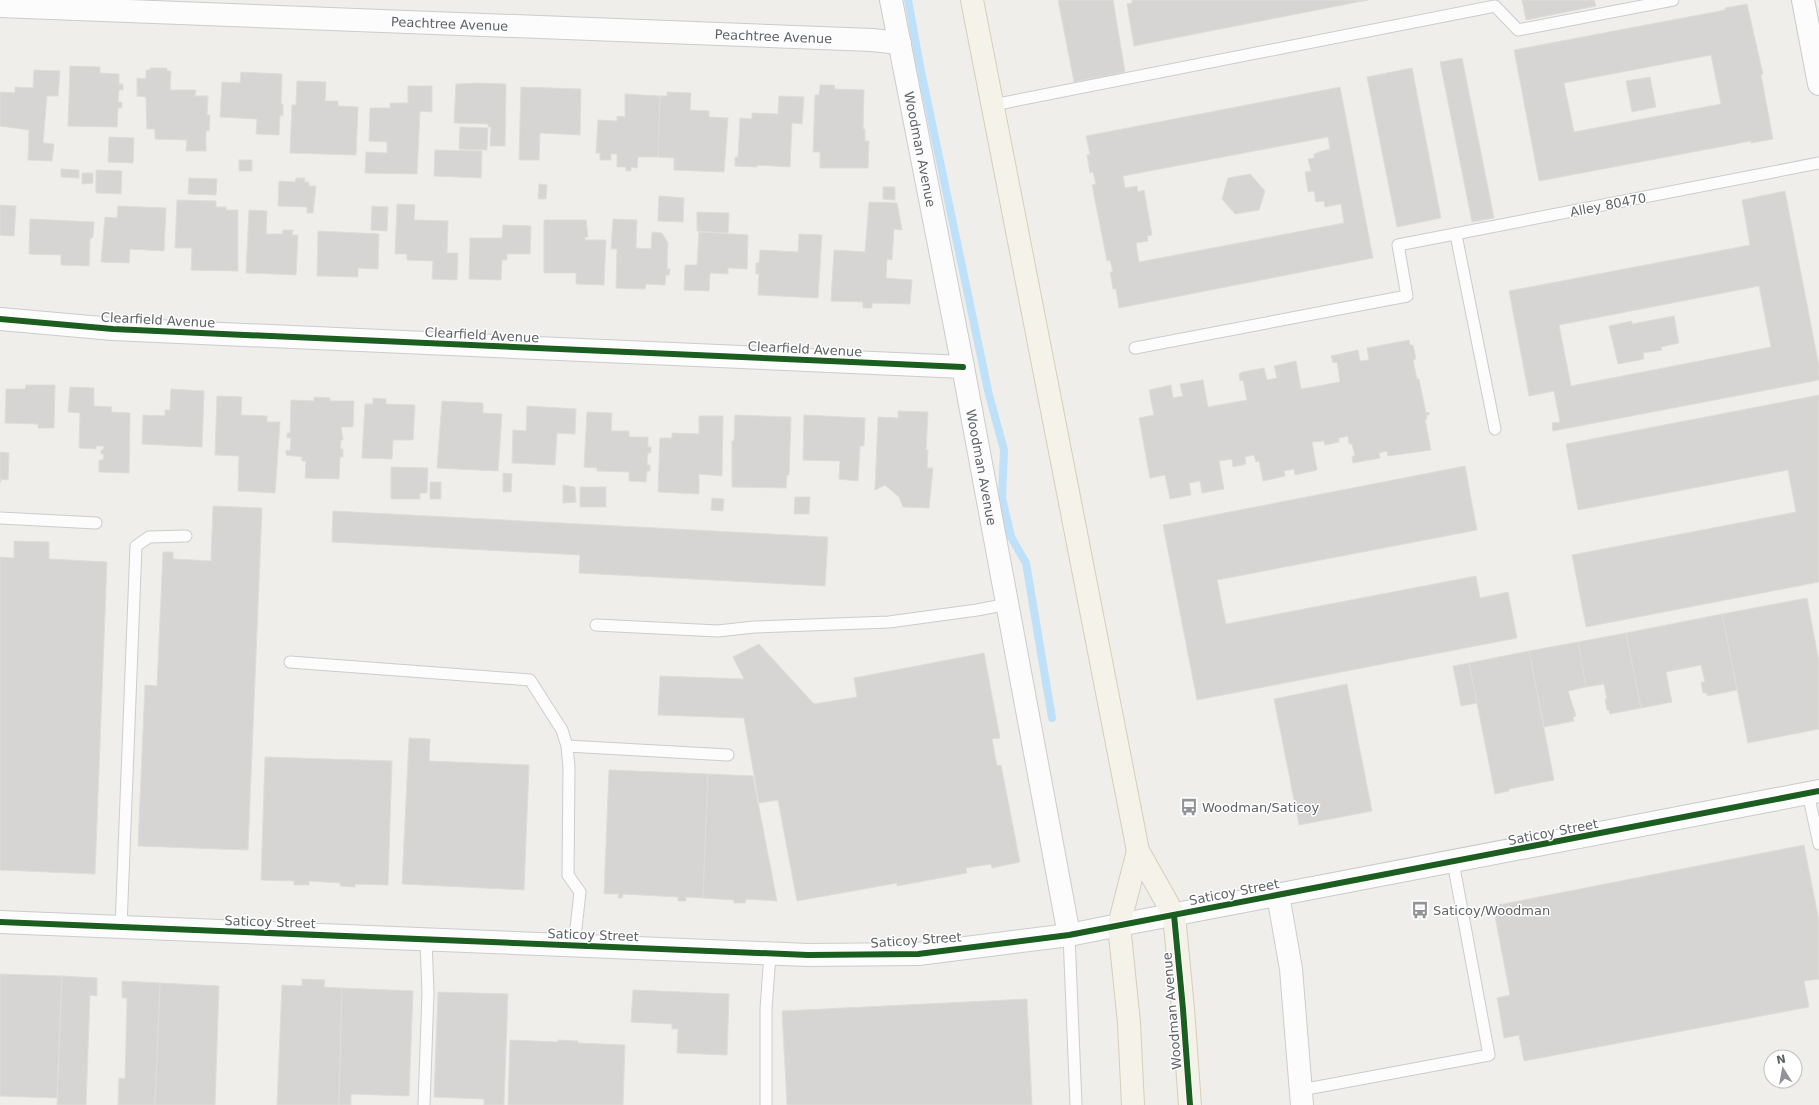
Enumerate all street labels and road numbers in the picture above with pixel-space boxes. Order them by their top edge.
street label: Peachtree Avenue [391,14,509,33]
street label: Peachtree Avenue [714,26,832,46]
street label: Woodman Avenue [902,90,939,208]
street label: Alley 80470 [1569,190,1647,220]
street label: Clearfield Avenue [100,310,216,330]
street label: Clearfield Avenue [424,325,540,345]
street label: Clearfield Avenue [747,339,863,359]
street label: Woodman Avenue [964,408,1000,526]
street label: Saticoy Street [1507,816,1599,848]
street label: Saticoy Street [1188,876,1280,908]
street label: Saticoy Street [224,913,316,931]
street label: Saticoy Street [547,926,639,944]
street label: Saticoy Street [870,929,962,951]
street label: Woodman Avenue [1159,952,1185,1070]

